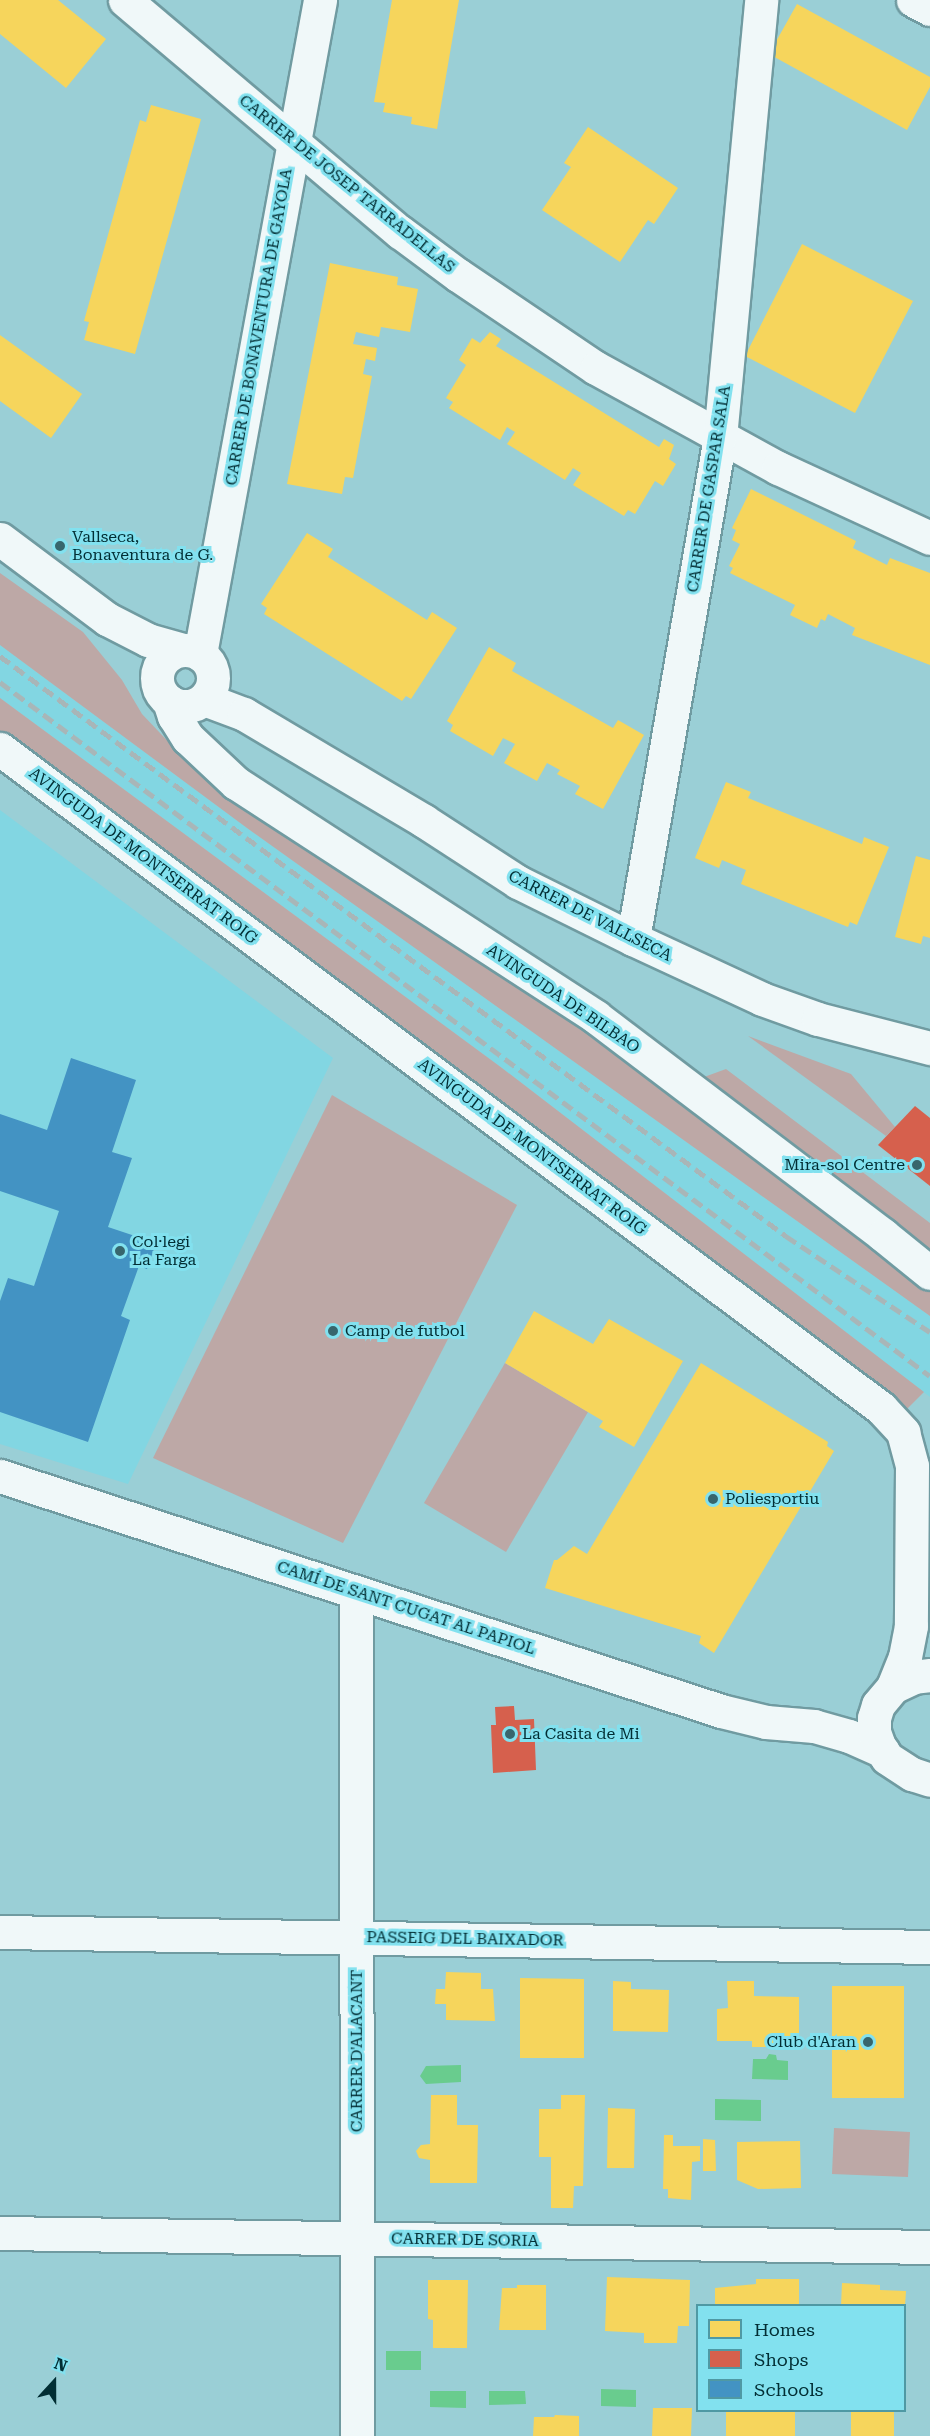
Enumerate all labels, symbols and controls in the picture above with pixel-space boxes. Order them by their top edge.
street label: CARRER DE JOSEP TARRADELLAS [235,91,459,277]
street label: CARRER DE BONAVENTURA DE GAYOLA [222,167,296,487]
street label: CARRER DE GASPAR SALA [683,384,735,594]
place label: Vallseca, Bonaventura de G. [72,527,213,565]
marker: Vallseca, Bonaventura de G. [53,539,67,553]
street label: AVINGUDA DE MONTSERRAT ROIG [25,764,261,948]
street label: CARRER DE VALLSECA [505,866,675,966]
street label: AVINGUDA DE BILBAO [483,941,643,1057]
street label: AVINGUDA DE MONTSERRAT ROIG [414,1055,650,1239]
place label: Mira-sol Centre [784,1155,905,1175]
marker: Mira-sol Centre [910,1158,924,1172]
place label: Col·legi La Farga [132,1232,196,1270]
marker: Col·legi La Farga [113,1244,127,1258]
place label: Camp de futbol [345,1321,465,1341]
marker: Camp de futbol [326,1324,340,1338]
place label: Poliesportiu [725,1489,819,1509]
marker: Poliesportiu [706,1492,720,1506]
street label: CAMÍ DE SANT CUGAT AL PAPIOL [275,1557,537,1659]
place label: La Casita de Mi [522,1724,640,1744]
marker: La Casita de Mi [503,1727,517,1741]
street label: PASSEIG DEL BAIXADOR [366,1928,564,1950]
street label: CARRER D'ALACANT [347,1970,367,2132]
place label: Club d'Aran [766,2032,856,2052]
marker: Club d'Aran [861,2035,875,2049]
street label: CARRER DE SORIA [391,2229,539,2251]
legend [696,2304,906,2412]
text: Homes [754,2319,815,2340]
text: Shops [754,2349,808,2370]
north arrow [24,2352,84,2412]
text: N [51,2354,70,2376]
text: Schools [754,2379,823,2400]

